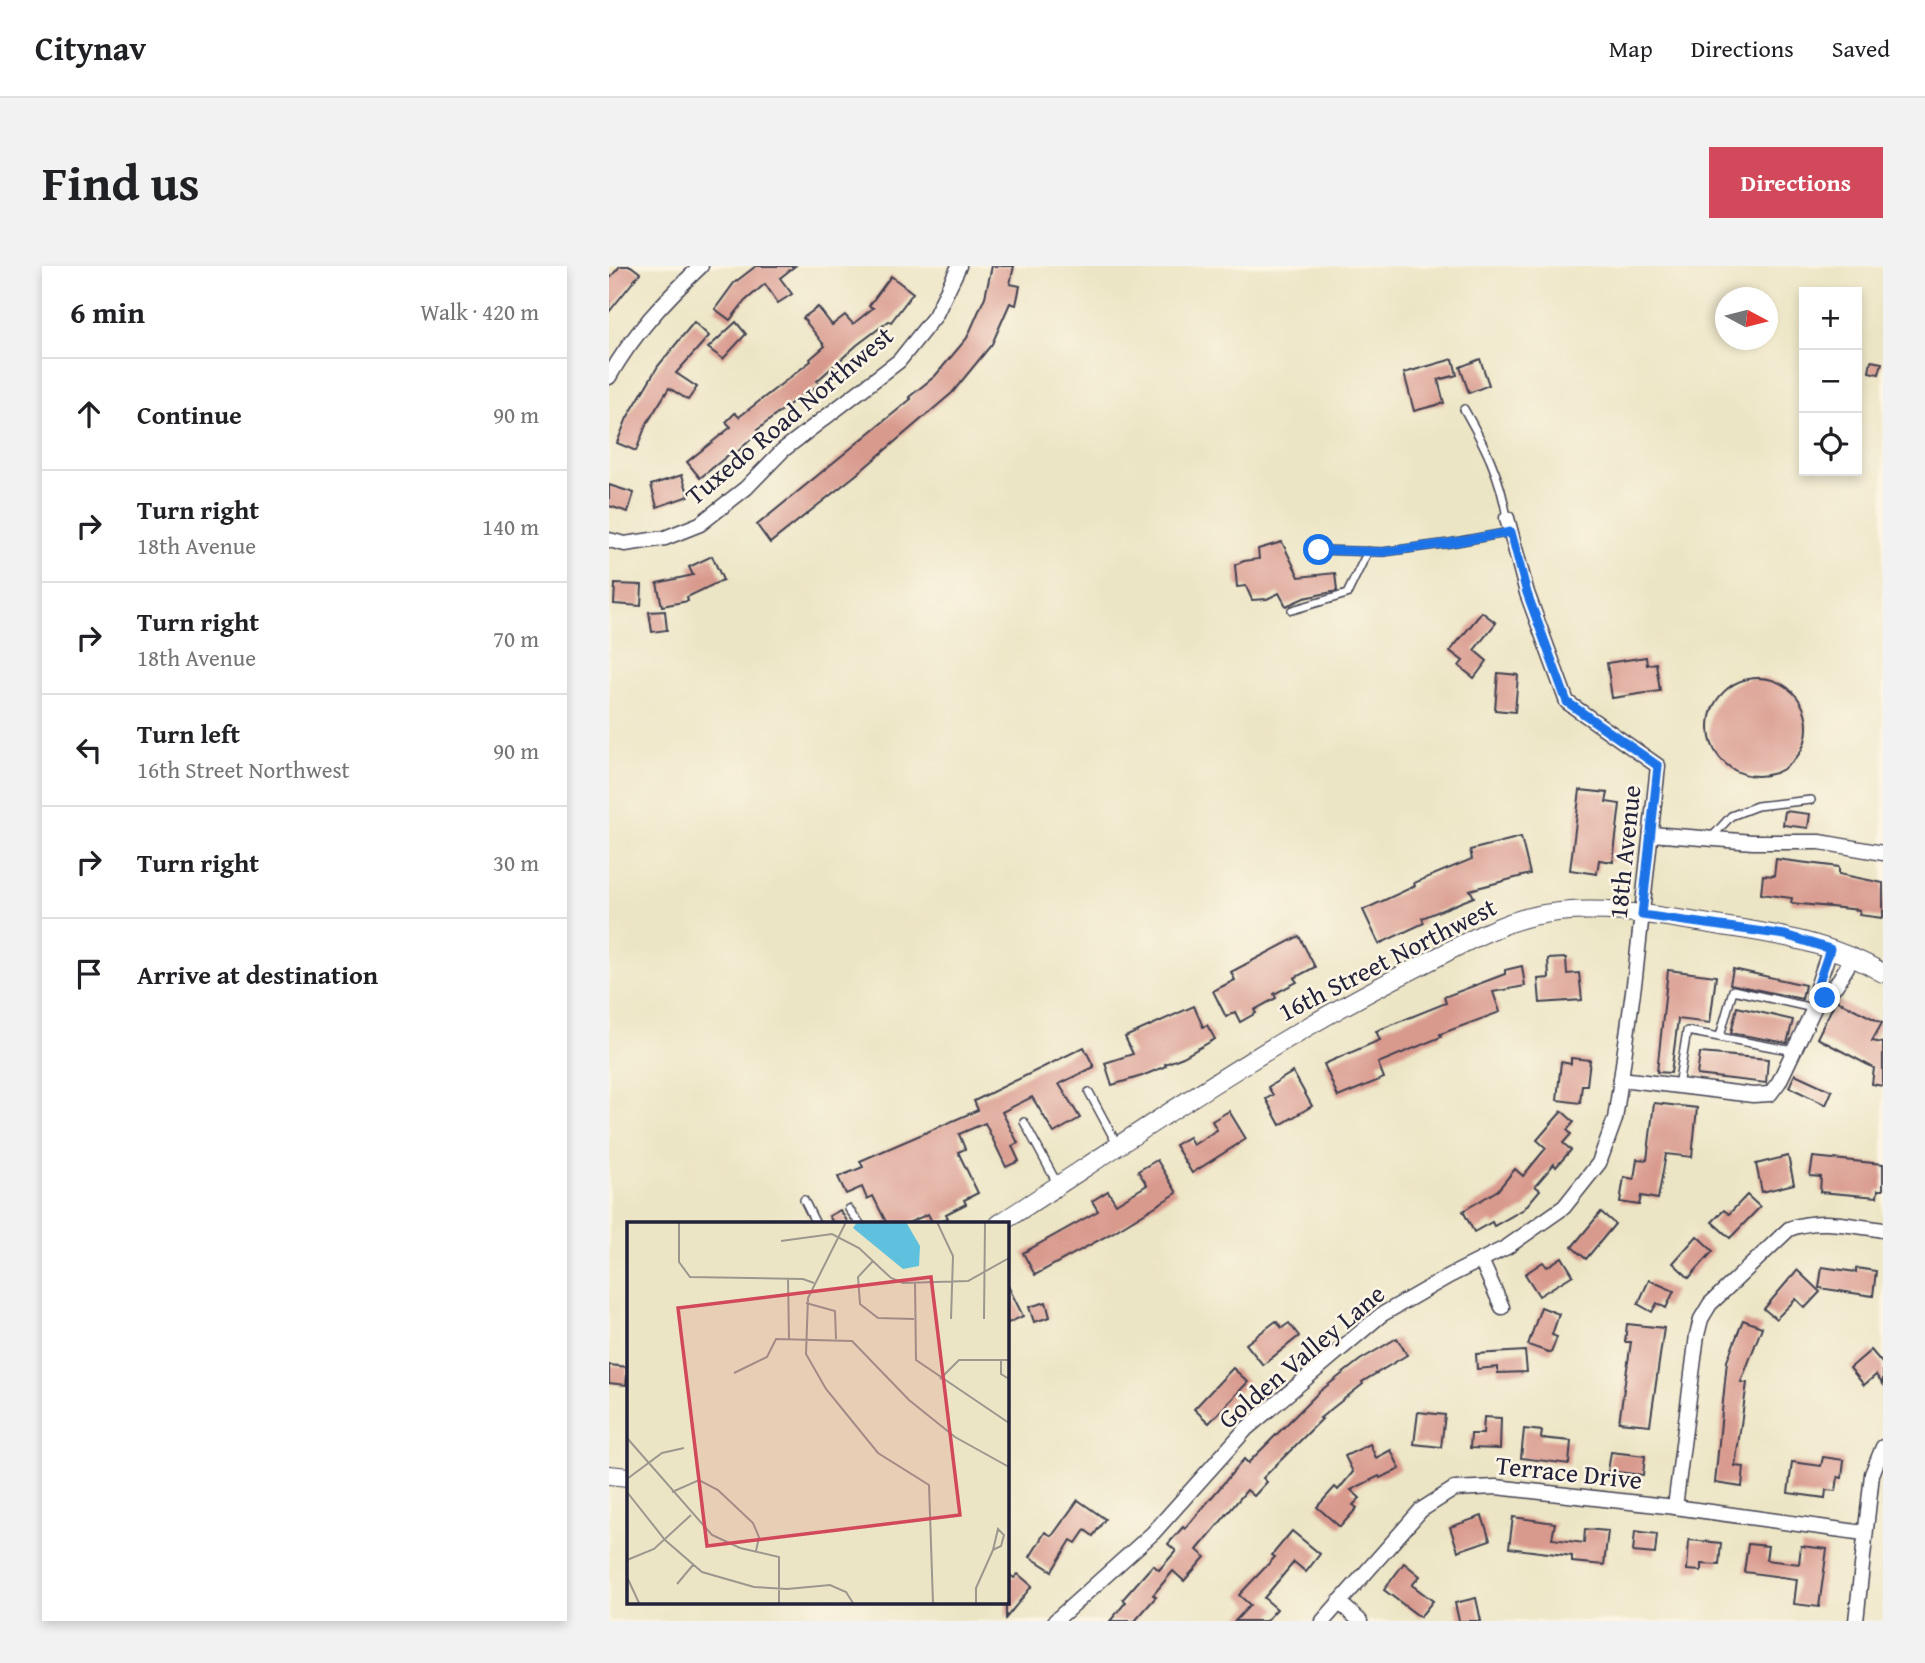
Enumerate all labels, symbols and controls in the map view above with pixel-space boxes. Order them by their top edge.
text: Citynav [35,24,146,72]
text: Map [1609,31,1653,66]
text: Directions [1691,31,1794,66]
text: Saved [1832,31,1890,66]
text: Find us [42,146,200,218]
button: Directions [1709,147,1883,218]
north arrow [1715,287,1778,350]
map controls [1799,287,1862,476]
button: + [1799,287,1862,350]
text: 6 min [70,290,145,334]
text: Walk · 420 m [420,295,539,328]
street label: Tuxedo Road Northwest [676,316,902,514]
button: − [1799,350,1862,413]
icon: ahead [70,395,108,433]
text: Continue [137,395,242,434]
text: 90 m [493,398,539,431]
button: locate [1799,413,1862,476]
text: Turn right [137,490,259,529]
icon: right [70,507,108,545]
text: 140 m [482,510,539,543]
text: 18th Avenue [137,529,256,562]
route start [1303,534,1334,565]
text: Turn right [137,602,259,641]
icon: right [70,619,108,657]
text: 70 m [493,622,539,655]
text: 18th Avenue [137,641,256,674]
text: Turn left [137,714,240,753]
icon: left [70,731,108,769]
text: 90 m [493,734,539,767]
text: 16th Street Northwest [137,753,350,786]
street label: 18th Avenue [1598,783,1650,921]
icon: right [70,843,108,881]
text: Turn right [137,843,259,882]
text: 30 m [493,846,539,879]
street label: 16th Street Northwest [1271,887,1503,1031]
icon: arrive [70,955,108,993]
text: Arrive at destination [137,955,378,994]
route end [1809,982,1840,1013]
inset map [627,1222,1008,1604]
street label: Golden Valley Lane [1209,1274,1393,1438]
street label: Terrace Drive [1494,1445,1644,1499]

